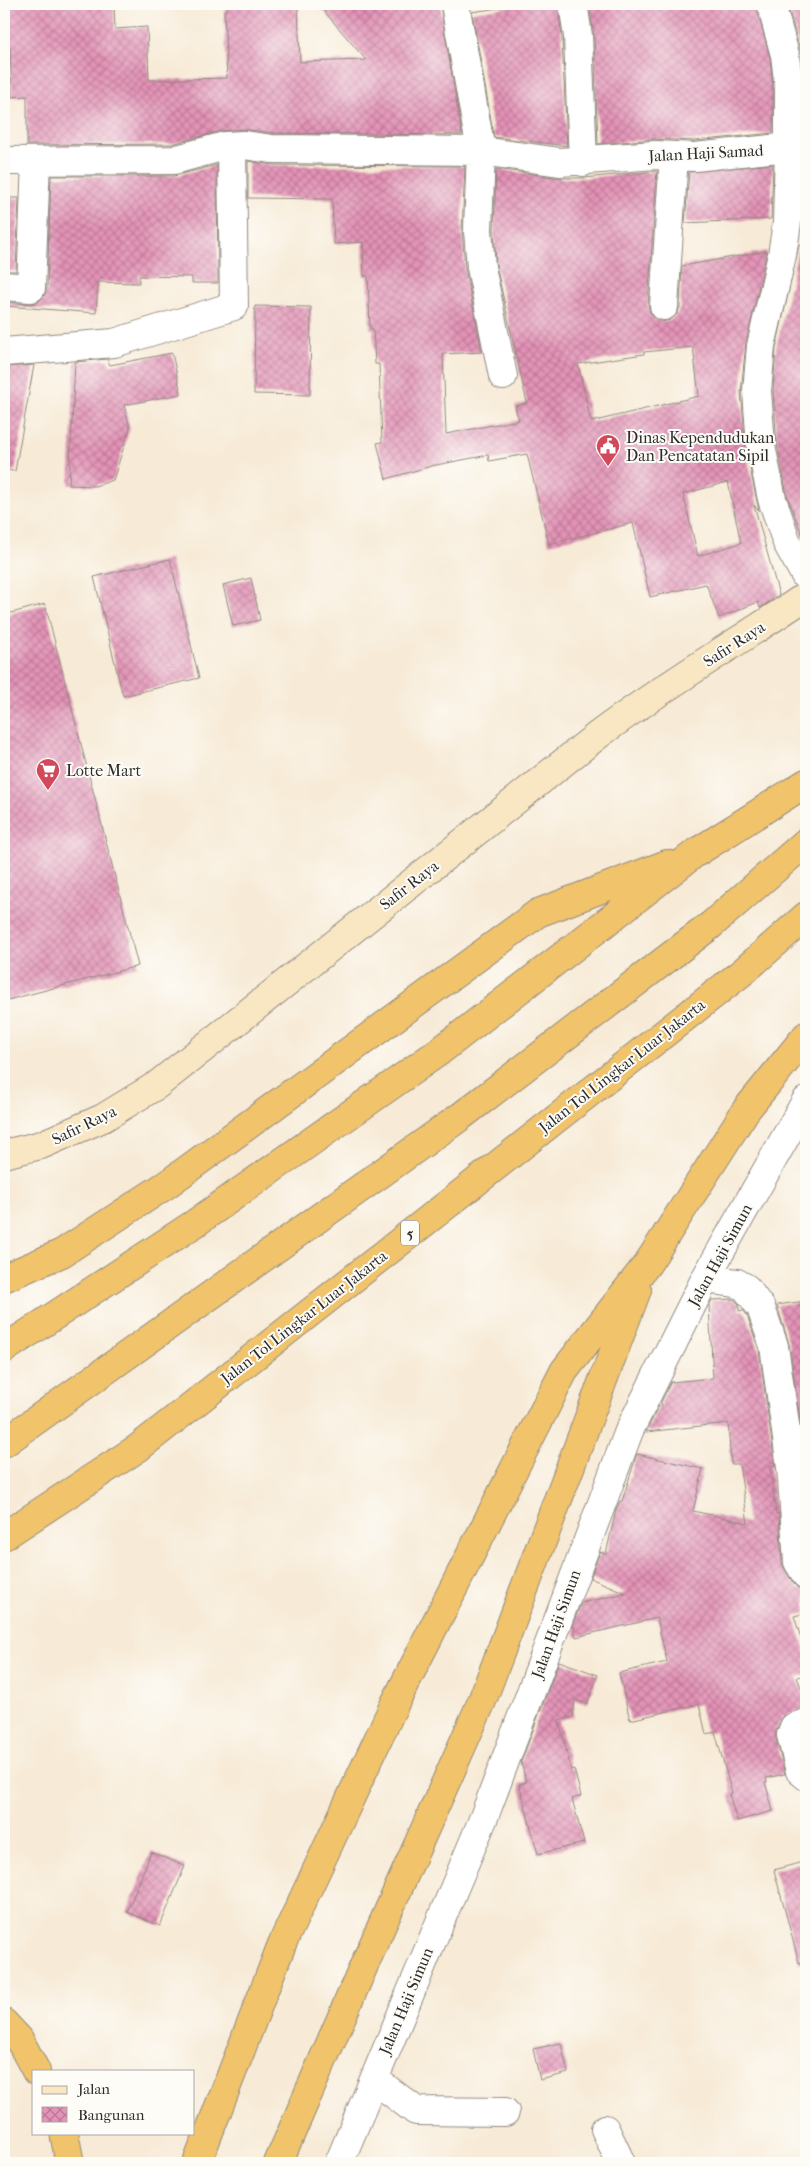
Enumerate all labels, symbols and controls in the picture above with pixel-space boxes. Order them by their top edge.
street label: Jalan Haji Samad [646,140,764,166]
place label: Dinas Kependudukan Dan Pencatatan Sipil [626,428,775,465]
public building icon: Dinas Kependudukan Dan Pencatatan Sipil [595,433,621,467]
street label: Safir Raya [700,617,769,671]
supermarket icon: Lotte Mart [35,757,61,791]
place label: Lotte Mart [66,761,141,780]
street label: Safir Raya [376,856,443,914]
street label: Jalan Tol Lingkar Luar Jakarta [534,995,709,1138]
street label: Safir Raya [49,1101,120,1149]
street label: Jalan Haji Simun [683,1200,756,1311]
road number: 5 [401,1220,419,1246]
street label: Jalan Tol Lingkar Luar Jakarta [216,1246,391,1389]
street label: Jalan Haji Simun [527,1566,585,1683]
street label: Jalan Haji Simun [374,1944,437,2059]
legend [32,2070,195,2134]
text: Jalan [77,2080,110,2098]
text: Bangunan [78,2106,145,2124]

